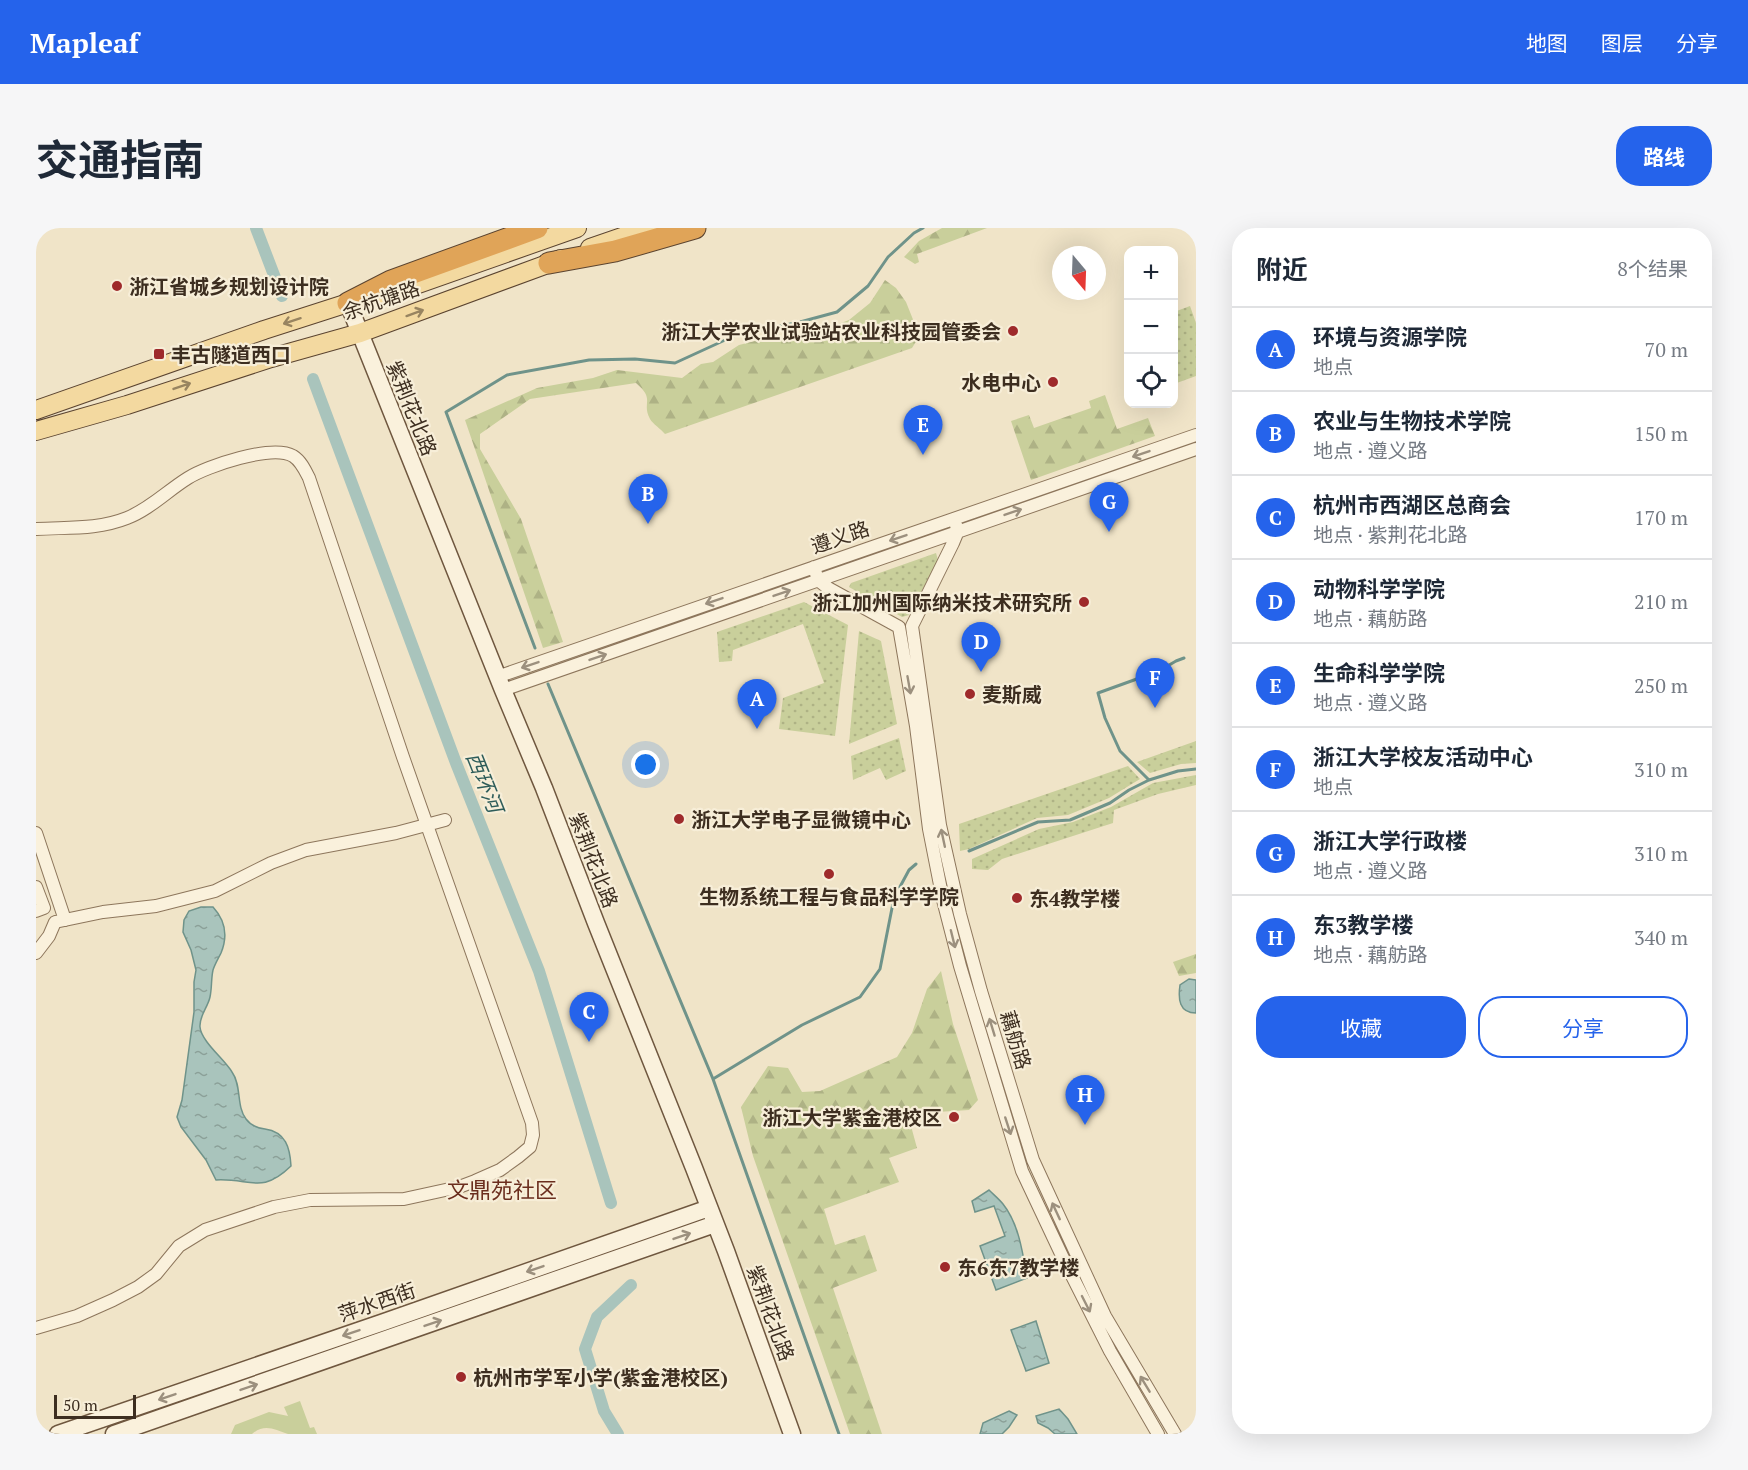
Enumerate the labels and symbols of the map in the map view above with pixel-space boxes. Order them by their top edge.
north arrow [1052,246,1106,300]
place label: 浙江省城乡规划设计院 [129,273,329,300]
street label: 余杭塘路 [339,274,423,326]
marker: 浙江省城乡规划设计院 [110,279,124,293]
one-way arrow [405,306,424,317]
one-way arrow [283,316,302,327]
place label: 浙江大学农业试验站农业科技园管委会 [661,318,1001,345]
marker: 浙江大学农业试验站农业科技园管委会 [1006,324,1020,338]
place label: 丰古隧道西口 [171,341,291,368]
marker: 丰古隧道西口 [152,347,166,361]
street label: 紫荆花北路 [381,357,443,459]
place label: 水电中心 [961,369,1041,396]
marker: 水电中心 [1046,375,1060,389]
one-way arrow [172,380,191,391]
pin: E [904,406,942,455]
one-way arrow [1132,449,1151,460]
pin: B [628,474,668,524]
pin: G [1090,482,1128,532]
one-way arrow [1003,506,1022,517]
street label: 遵义路 [807,514,873,560]
one-way arrow [889,533,908,544]
one-way arrow [772,586,790,597]
place label: 浙江加州国际纳米技术研究所 [812,589,1072,616]
marker: 浙江加州国际纳米技术研究所 [1077,595,1091,609]
one-way arrow [705,597,724,608]
pin: D [962,622,1000,672]
one-way arrow [588,651,606,662]
pin: F [1136,658,1174,708]
one-way arrow [521,661,540,672]
one-way arrow [903,675,914,694]
pin: A [738,680,776,729]
place label: 麦斯威 [982,681,1042,708]
marker: 麦斯威 [963,687,977,701]
water label: 西环河 [460,748,511,820]
your location [631,750,660,779]
place label: 浙江大学电子显微镜中心 [691,806,911,833]
street label: 紫荆花北路 [563,808,625,912]
marker: 浙江大学电子显微镜中心 [672,812,686,826]
one-way arrow [937,829,948,849]
marker: 生物系统工程与食品科学学院 [822,867,836,881]
place label: 生物系统工程与食品科学学院 [699,883,959,910]
place label: 东4教学楼 [1029,885,1120,912]
marker: 东4教学楼 [1010,891,1024,905]
one-way arrow [947,929,959,948]
pin: C [570,992,608,1042]
street label: 藕舫路 [994,1007,1038,1073]
one-way arrow [986,1018,997,1037]
pin: H [1066,1076,1104,1125]
place label: 浙江大学紫金港校区 [762,1104,942,1131]
marker: 浙江大学紫金港校区 [947,1110,961,1124]
one-way arrow [1003,1116,1014,1135]
district label: 文鼎苑社区 [447,1175,557,1204]
one-way arrow [1050,1202,1062,1220]
one-way arrow [672,1229,691,1240]
place label: 东6东7教学楼 [957,1254,1080,1281]
marker: 东6东7教学楼 [938,1260,952,1274]
street label: 紫荆花北路 [741,1261,801,1365]
one-way arrow [526,1264,545,1275]
street label: 萍水西街 [335,1276,419,1328]
one-way arrow [1081,1295,1092,1313]
one-way arrow [423,1316,442,1327]
one-way arrow [342,1329,361,1340]
place label: 杭州市学军小学(紫金港校区) [473,1364,728,1391]
marker: 杭州市学军小学(紫金港校区) [454,1370,468,1384]
one-way arrow [1139,1376,1151,1393]
one-way arrow [239,1381,258,1392]
scale bar [54,1392,136,1420]
one-way arrow [158,1392,176,1403]

